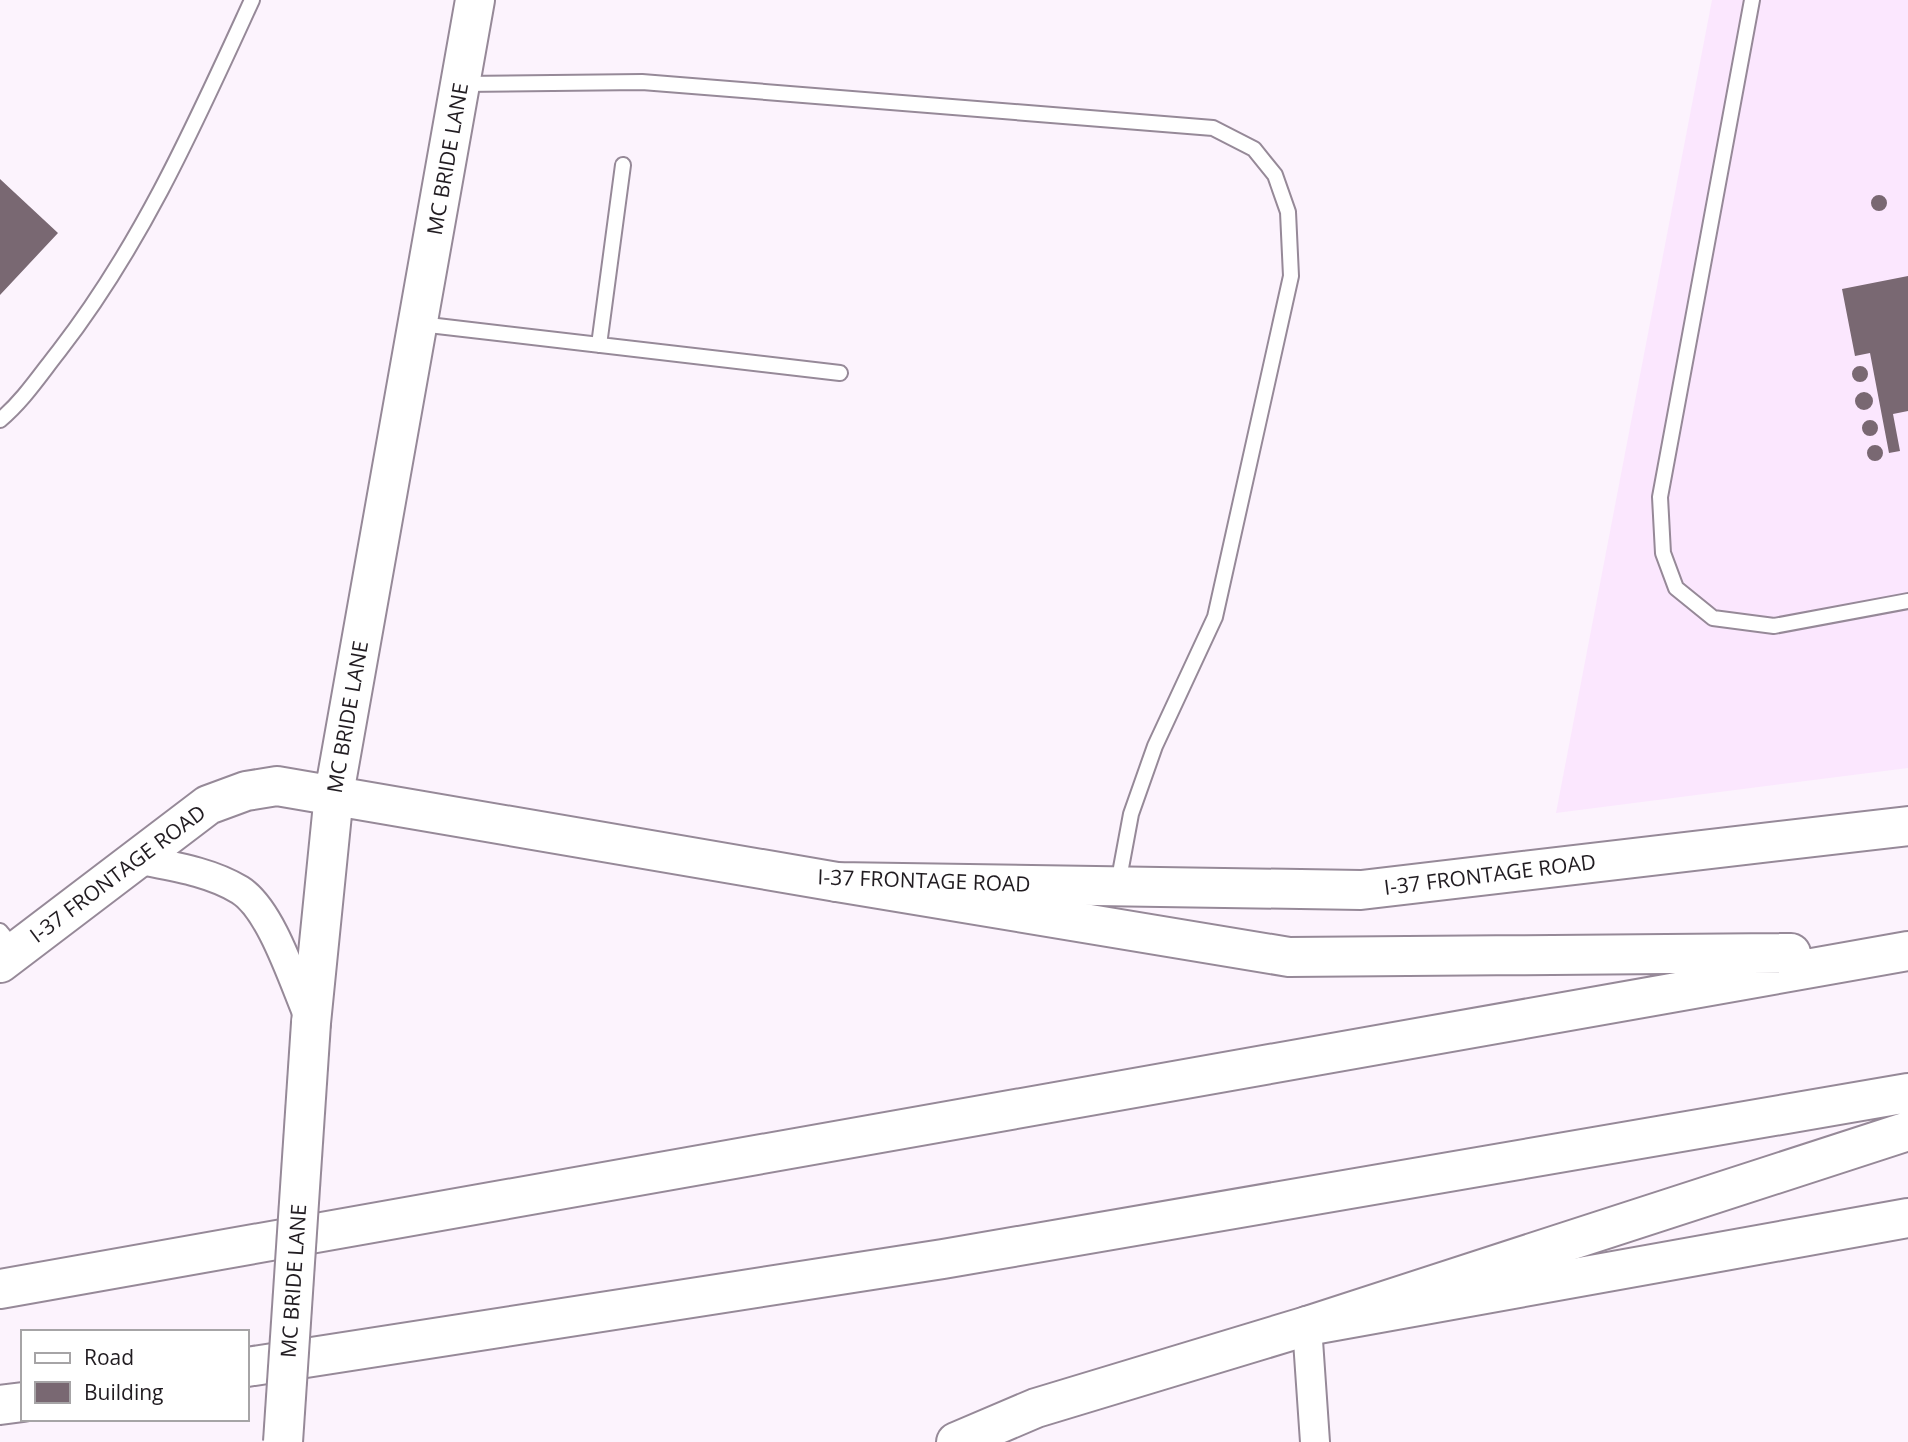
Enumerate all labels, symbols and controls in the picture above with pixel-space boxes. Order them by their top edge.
street label: MC BRIDE LANE [420,81,474,237]
street label: MC BRIDE LANE [320,639,374,795]
street label: I-37 FRONTAGE ROAD [24,798,211,949]
street label: I-37 FRONTAGE ROAD [1382,847,1597,901]
street label: I-37 FRONTAGE ROAD [817,862,1031,898]
street label: MC BRIDE LANE [274,1203,312,1359]
legend [21,1330,248,1421]
text: Road [84,1343,134,1371]
text: Building [84,1378,163,1406]

